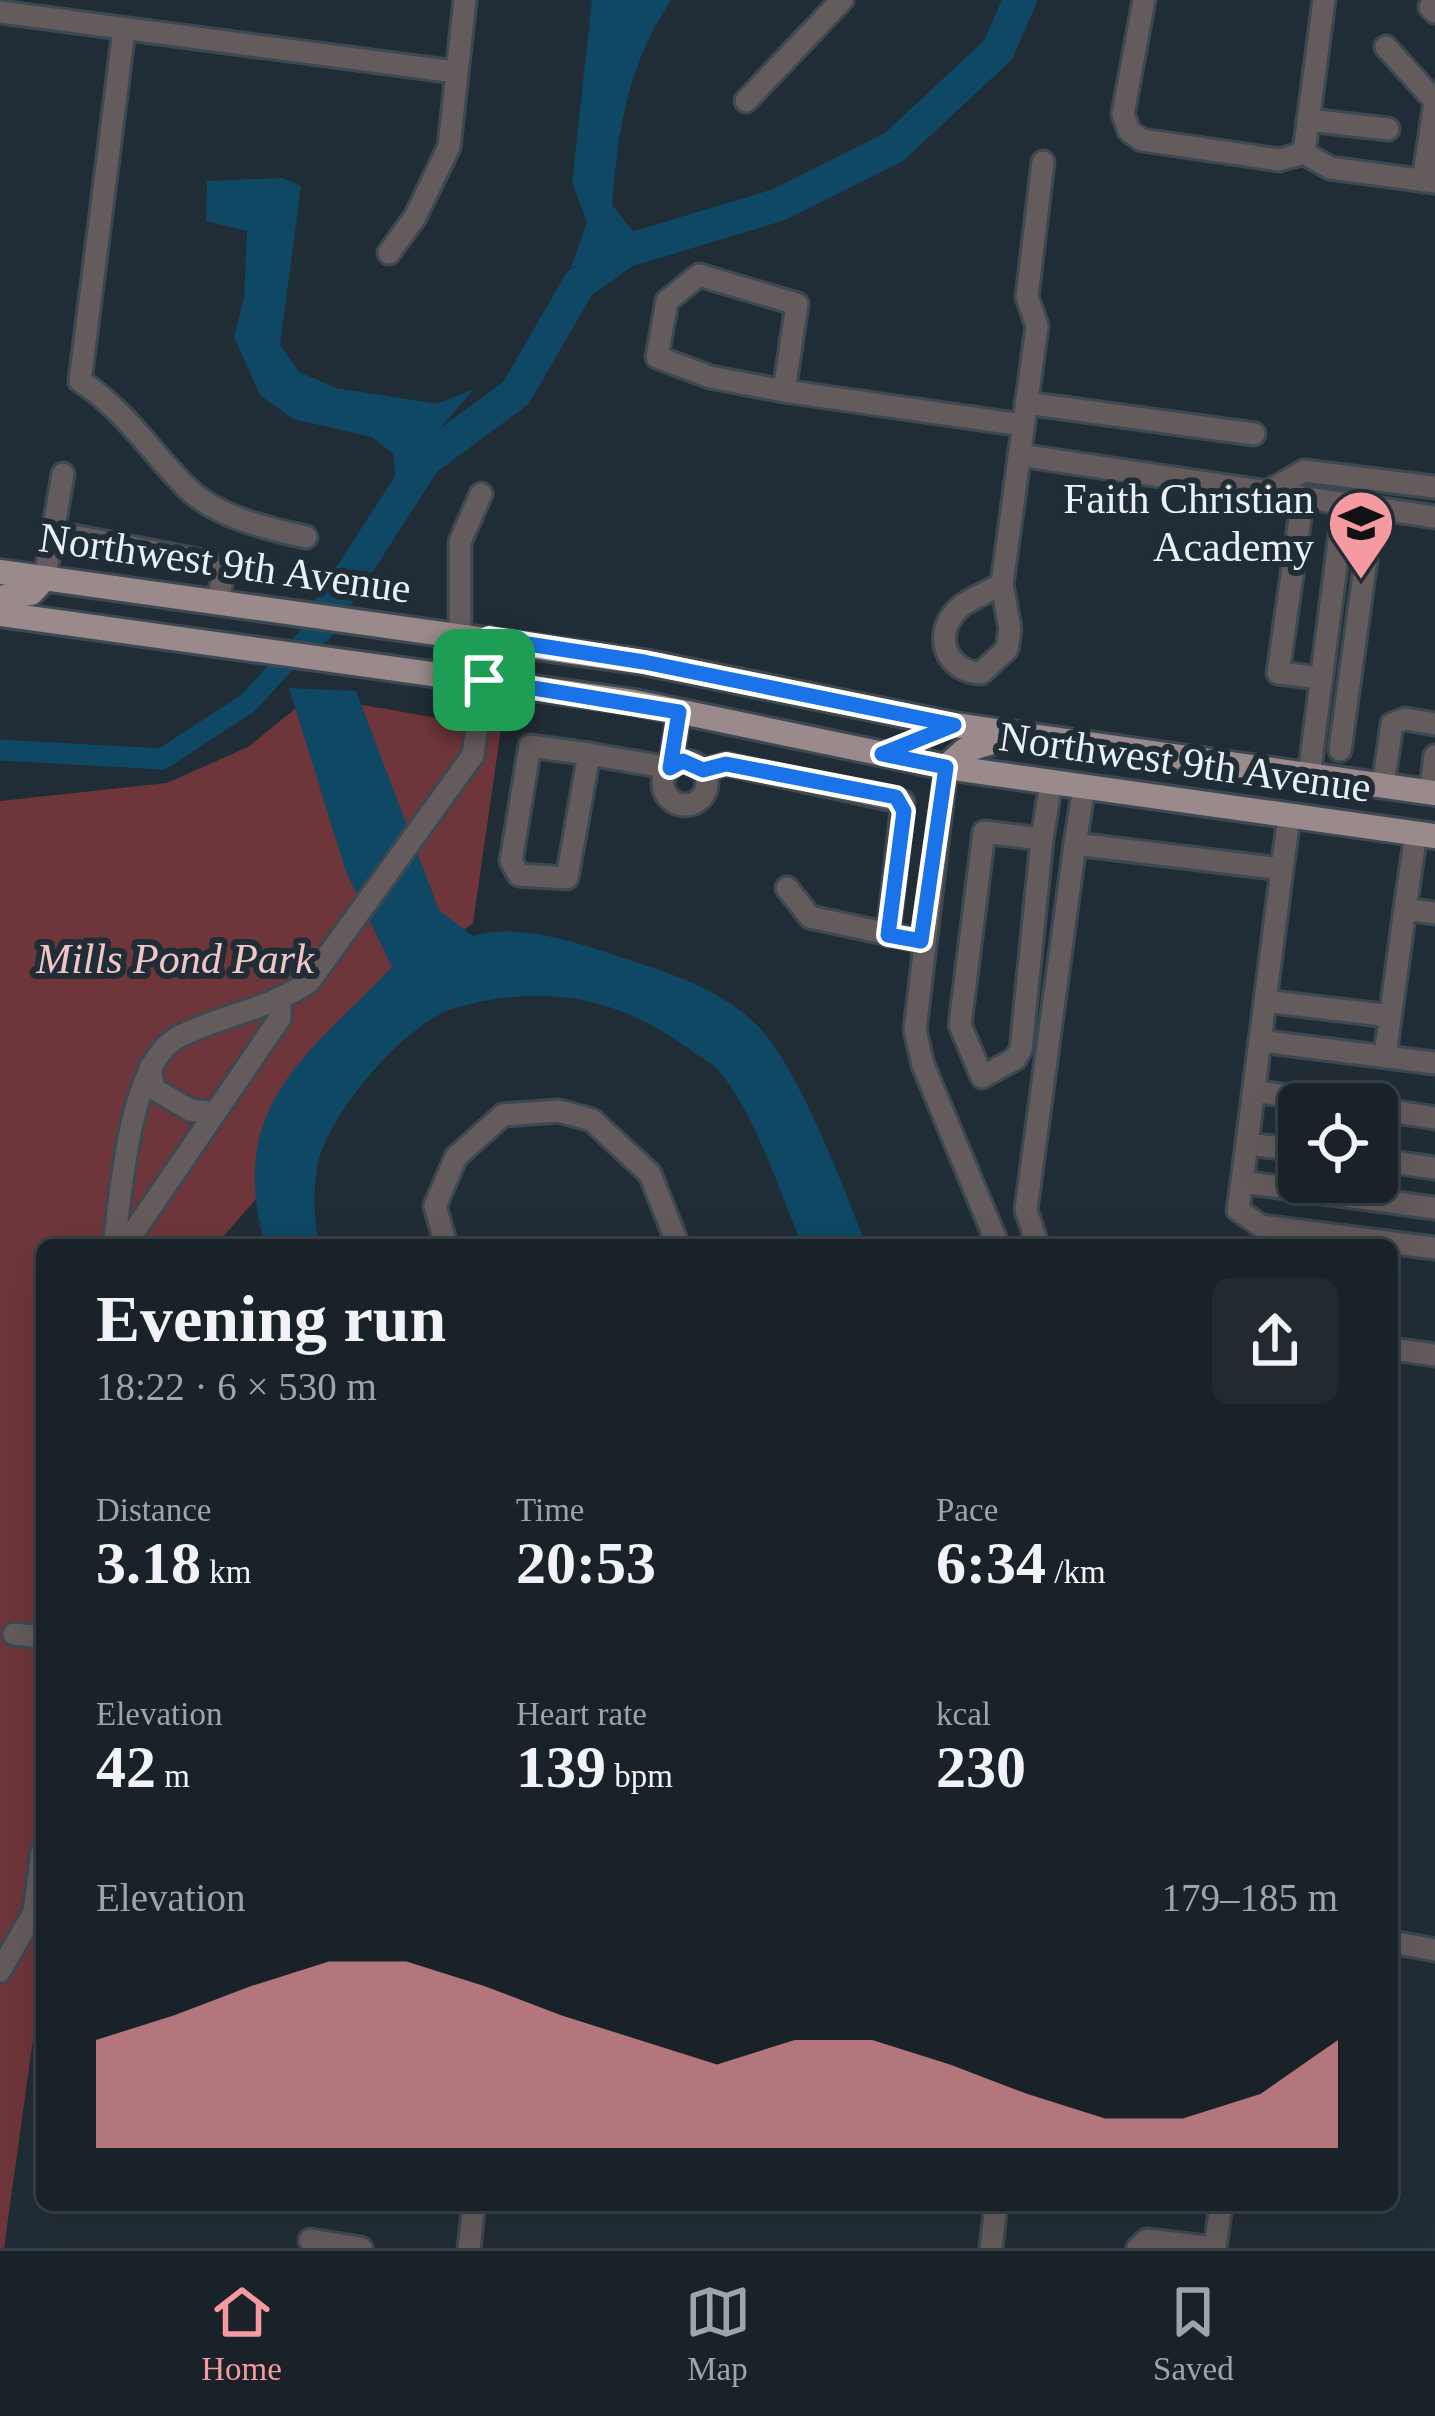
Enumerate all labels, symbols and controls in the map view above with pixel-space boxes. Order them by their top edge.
place label: Faith Christian Academy [1063,476,1314,570]
school or university icon: Faith Christian Academy [1326,488,1396,582]
street label: Northwest 9th Avenue [36,514,414,612]
pin [433,629,535,731]
icon: arrive [451,647,517,713]
street label: Northwest 9th Avenue [996,713,1374,811]
park label: Mills Pond Park [35,936,315,982]
map controls [1278,1083,1398,1203]
button: locate [1278,1083,1398,1203]
button: share [1212,1278,1338,1404]
text: Evening run [96,1282,446,1355]
text: 18:22 · 6 × 530 m [96,1365,377,1408]
text: Distance [96,1492,211,1528]
text: Time [516,1492,584,1528]
text: Pace [936,1492,998,1528]
text: 3.18 [96,1530,201,1596]
text: 20:53 [516,1530,656,1596]
text: 6:34 [936,1530,1046,1596]
text: km [201,1554,251,1590]
text: /km [1046,1554,1106,1590]
text: Elevation [96,1696,222,1732]
text: Heart rate [516,1696,647,1732]
text: kcal [936,1696,991,1732]
text: 42 [96,1734,156,1800]
text: 139 [516,1734,606,1800]
text: 230 [936,1734,1026,1800]
text: m [156,1758,190,1794]
text: bpm [606,1758,673,1794]
text: Elevation [96,1876,245,1919]
text: 179–185 m [1161,1876,1338,1919]
tab: Home [201,2279,282,2388]
tab: Map [685,2279,751,2388]
tab: Saved [1153,2279,1234,2388]

